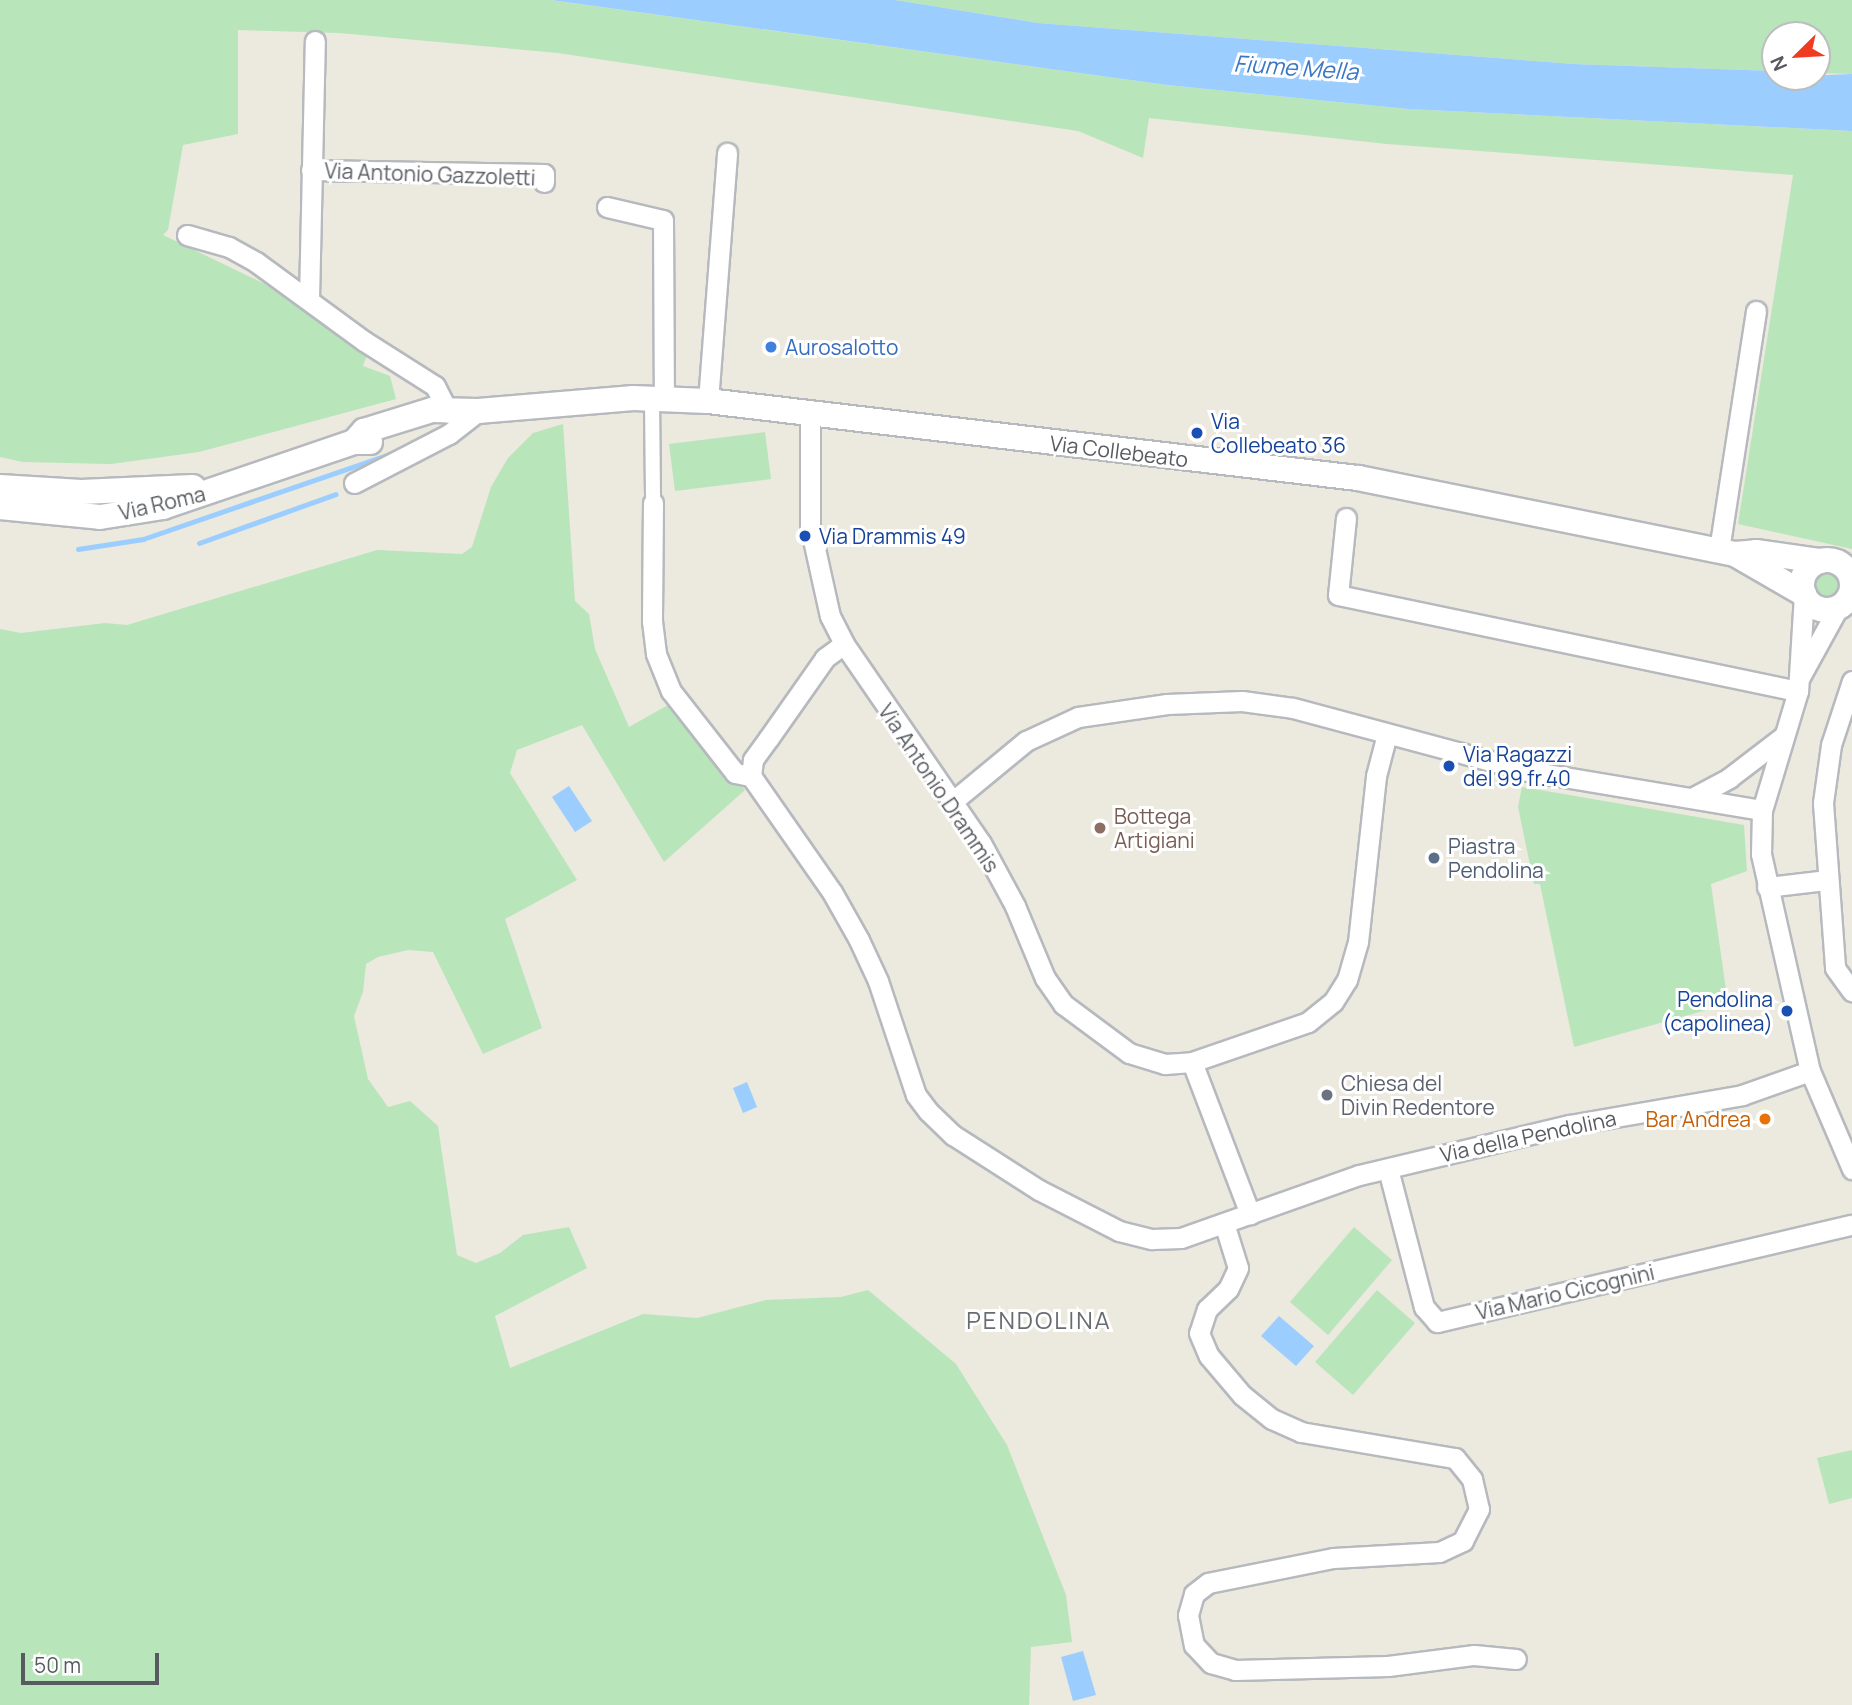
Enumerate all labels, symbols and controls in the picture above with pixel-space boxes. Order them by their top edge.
north arrow [1761,21,1831,91]
water label: Fiume Mella [1233,49,1359,85]
text: N [1764,52,1793,75]
street label: Via Antonio Gazzoletti [324,158,536,190]
place label: Aurosalotto [785,334,898,360]
marker: Aurosalotto [763,339,779,355]
place label: Via Collebeato 36 [1211,408,1346,458]
marker: Via Collebeato 36 [1189,425,1205,441]
street label: Via Collebeato [1048,430,1190,472]
street label: Via Roma [116,481,208,525]
place label: Via Drammis 49 [819,523,966,549]
marker: Via Drammis 49 [797,528,813,544]
street label: Via Antonio Drammis [873,699,1005,877]
place label: Via Ragazzi del 99 fr.40 [1463,741,1572,791]
marker: Via Ragazzi del 99 fr.40 [1441,758,1457,774]
place label: Bottega Artigiani [1114,803,1195,853]
marker: Bottega Artigiani [1092,820,1108,836]
place label: Piastra Pendolina [1448,833,1544,883]
marker: Piastra Pendolina [1426,850,1442,866]
place label: Pendolina (capolinea) [1662,986,1773,1036]
marker: Pendolina (capolinea) [1779,1003,1795,1019]
place label: Chiesa del Divin Redentore [1341,1070,1495,1120]
marker: Chiesa del Divin Redentore [1319,1087,1335,1103]
street label: Via della Pendolina [1438,1105,1618,1167]
place label: Bar Andrea [1645,1106,1751,1132]
marker: Bar Andrea [1757,1111,1773,1127]
street label: Via Mario Cicognini [1473,1259,1657,1325]
district label: PENDOLINA [967,1306,1111,1334]
scale bar [24,1638,163,1682]
text: 50 m [34,1651,81,1679]

